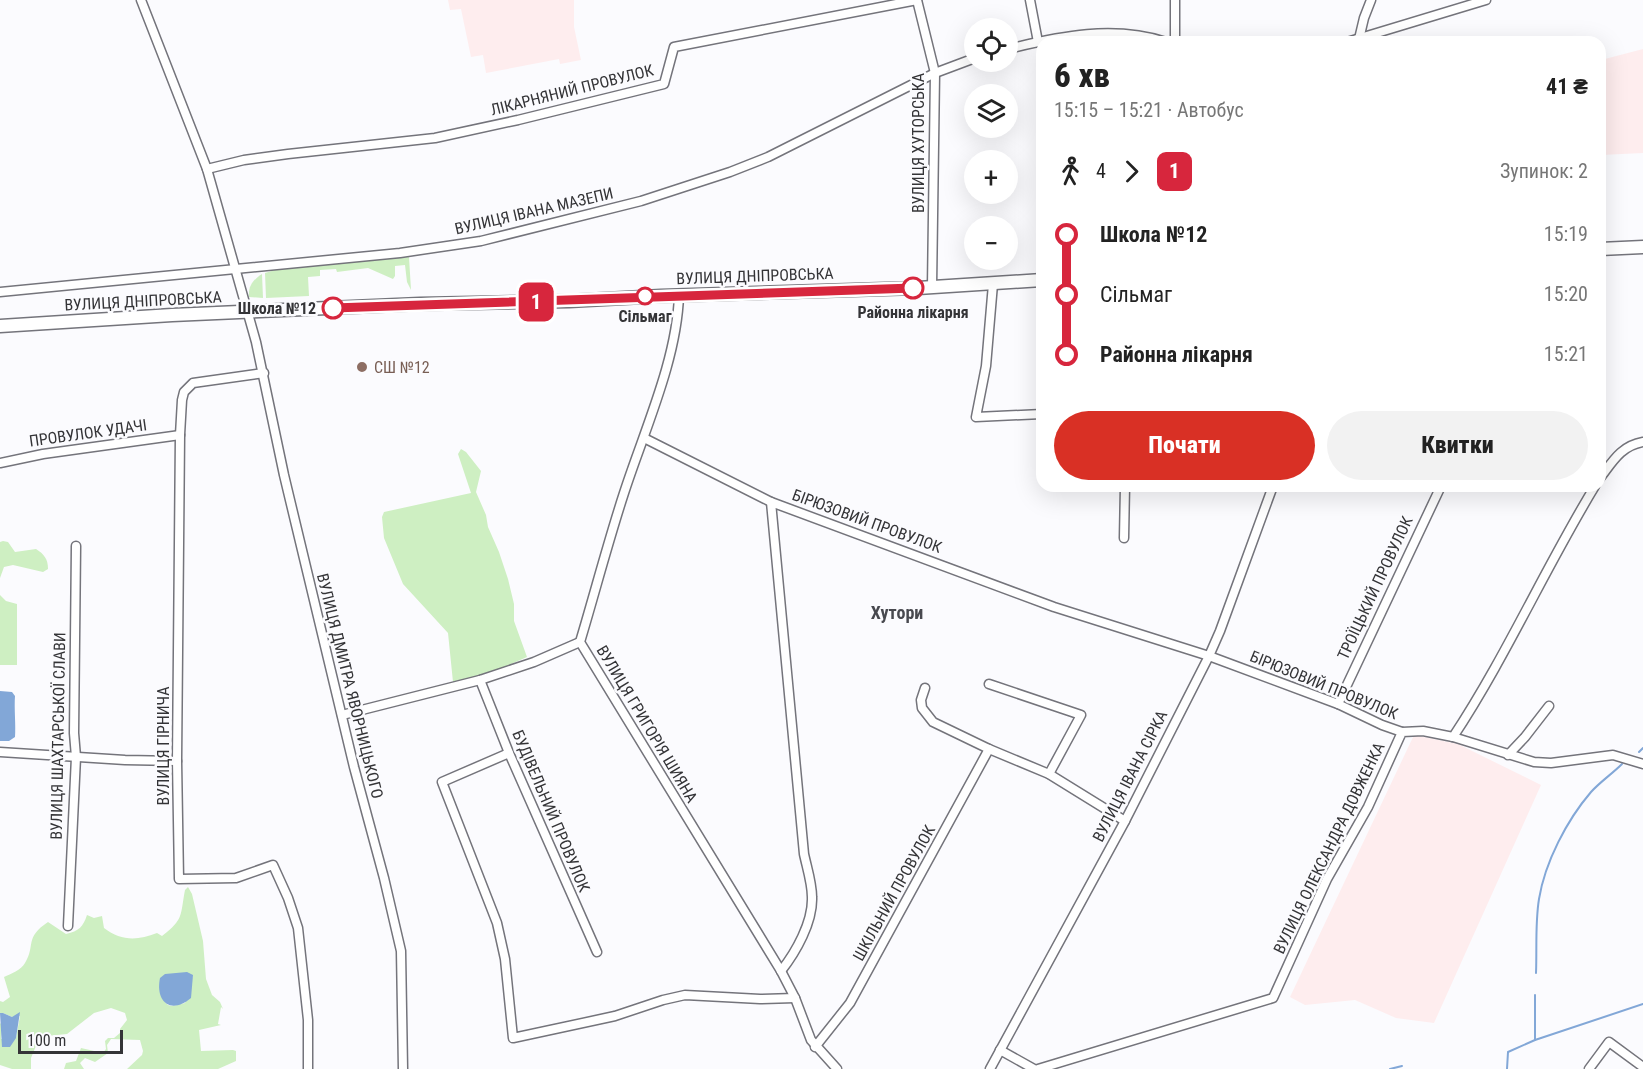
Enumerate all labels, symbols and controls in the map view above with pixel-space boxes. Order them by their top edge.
map controls [964,18,1018,270]
button: locate [964,18,1018,72]
text: 6 хв [1054,56,1110,95]
street label: ЛІКАРНЯНИЙ ПРОВУЛОК [489,61,655,119]
street label: ВУЛИЦЯ ХУТОРСЬКА [909,73,928,213]
text: 41 ₴ [1546,74,1588,99]
button: layers [964,84,1018,138]
text: 15:15 – 15:21 · Автобус [1054,98,1244,122]
button: + [964,150,1018,204]
icon: walk [1054,155,1087,188]
icon: forward [1115,155,1148,188]
text: 4 [1096,159,1106,183]
text: 1 [1169,159,1180,183]
text: Зупинок: 2 [1500,159,1588,183]
street label: ВУЛИЦЯ ІВАНА МАЗЕПИ [453,184,615,238]
button: − [964,216,1018,270]
text: Школа №12 [1100,222,1207,247]
text: 15:19 [1544,222,1588,246]
street label: ВУЛИЦЯ ДНІПРОВСЬКА [676,264,834,288]
marker: Районна лікарня [902,277,924,299]
line badge: 1 [516,282,556,322]
text: Сільмаг [1100,282,1172,307]
text: 15:20 [1544,282,1588,306]
street label: ВУЛИЦЯ ДНІПРОВСЬКА [64,287,222,315]
marker: Сільмаг [636,287,654,305]
text: 1 [531,290,541,314]
marker: Школа №12 [322,297,344,319]
place label: Школа №12 [238,299,316,318]
place label: Районна лікарня [857,303,969,322]
place label: Сільмаг [618,307,672,326]
text: Районна лікарня [1100,342,1253,367]
text: 15:21 [1544,342,1588,366]
place label: СШ №12 [374,358,430,377]
marker: СШ №12 [355,360,369,374]
button: Почати [1054,411,1315,480]
button: Квитки [1327,411,1588,480]
street label: ПРОВУЛОК УДАЧІ [28,415,148,451]
street label: БІРЮЗОВИЙ ПРОВУЛОК [790,485,944,557]
street label: ТРОЇЦЬКИЙ ПРОВУЛОК [1333,513,1417,663]
street label: ВУЛИЦЯ ДМИТРА ЯВОРНИЦЬКОГО [313,571,387,801]
district label: Хутори [871,602,923,623]
street label: ВУЛИЦЯ ШАХТАРСЬКОЇ СЛАВИ [47,632,69,840]
street label: ВУЛИЦЯ ГРИГОРІЯ ШИЯНА [593,642,701,806]
street label: БІРЮЗОВИЙ ПРОВУЛОК [1247,647,1401,723]
street label: ВУЛИЦЯ ГІРНИЧА [154,687,173,805]
street label: ВУЛИЦЯ ІВАНА СІРКА [1089,707,1171,845]
street label: БУДІВЕЛЬНИЙ ПРОВУЛОК [508,727,594,895]
street label: ВУЛИЦЯ ОЛЕКСАНДРА ДОВЖЕНКА [1269,739,1389,957]
street label: ШКІЛЬНИЙ ПРОВУЛОК [849,822,939,964]
scale bar [18,1027,123,1054]
text: 100 m [27,1031,66,1050]

